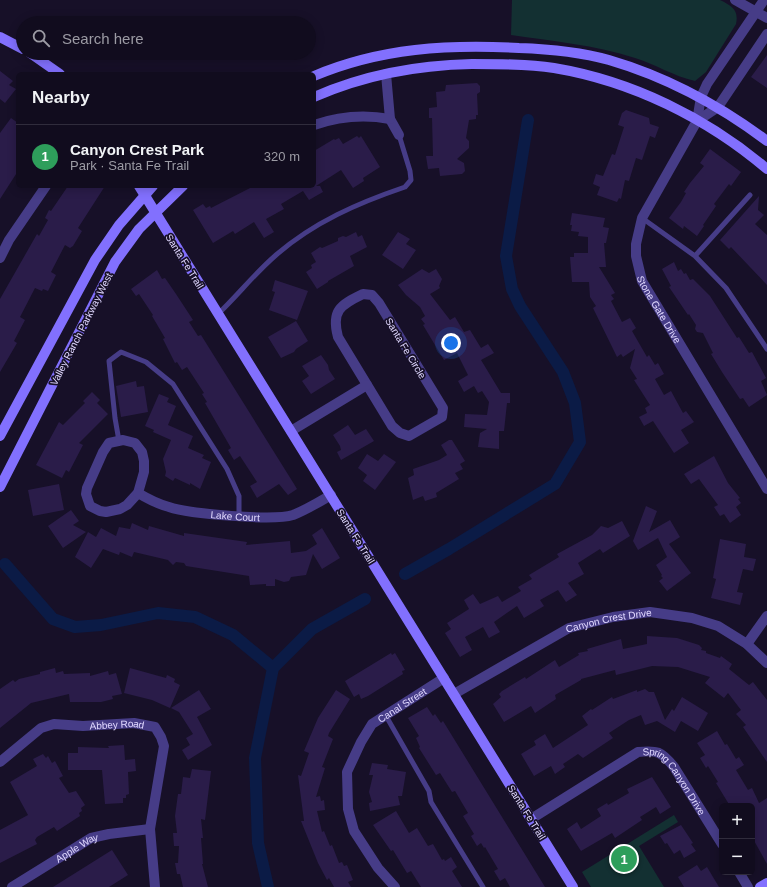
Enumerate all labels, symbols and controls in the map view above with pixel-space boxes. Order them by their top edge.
search box [16,16,316,60]
icon: search [30,27,52,49]
text: Search here [62,30,144,47]
text: Nearby [32,88,90,107]
text: Canyon Crest Park [70,141,204,158]
text: 1 [41,149,49,164]
text: 320 m [264,149,300,164]
text: Park · Santa Fe Trail [70,158,189,173]
street label: Santa Fe Trail [163,232,206,291]
street label: Valley Ranch Parkway West [48,271,115,387]
street label: Stone Gate Drive [635,275,683,346]
street label: Santa Fe Circle [383,316,428,381]
your location [441,333,461,353]
street label: Santa Fe Trail [334,507,377,566]
street label: Lake Court [210,509,260,523]
street label: Canyon Crest Drive [565,607,653,635]
street label: Canal Street [376,686,429,725]
street label: Abbey Road [89,718,145,732]
street label: Spring Canyon Drive [642,746,708,817]
street label: Santa Fe Trail [505,783,548,842]
map controls [719,803,755,875]
button: + [719,803,755,839]
street label: Apple Way [54,832,99,865]
button: − [719,839,755,875]
pin: 1 [611,844,637,874]

